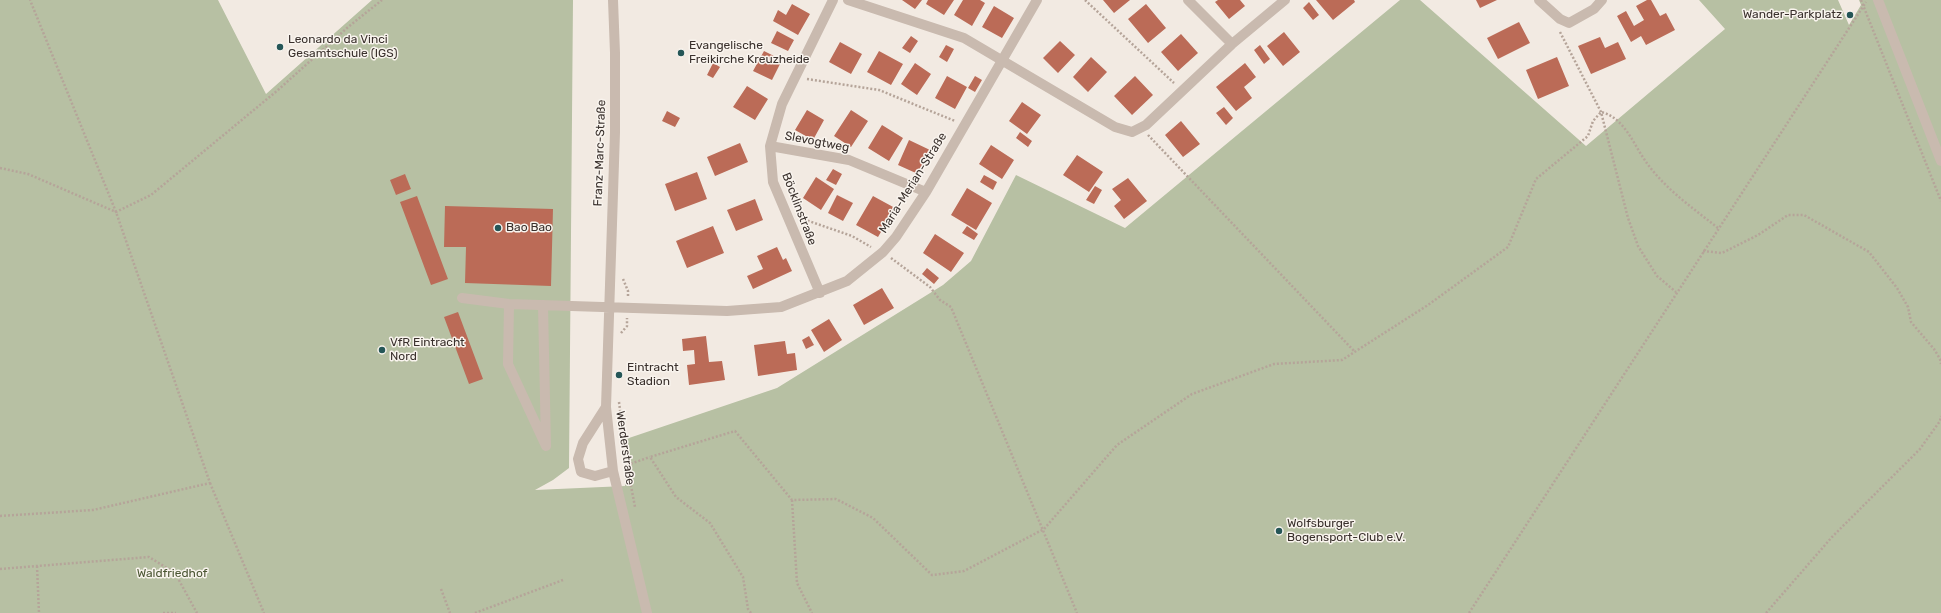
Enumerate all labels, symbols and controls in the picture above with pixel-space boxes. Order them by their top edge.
place label: Wander-Parkplatz [1743,8,1842,22]
marker: Wander-Parkplatz [1845,10,1855,20]
place label: Leonardo da Vinci Gesamtschule (IGS) [288,33,398,61]
place label: Evangelische Freikirche Kreuzheide [689,39,810,67]
marker: Leonardo da Vinci Gesamtschule (IGS) [275,42,285,52]
marker: Evangelische Freikirche Kreuzheide [676,48,686,58]
street label: Franz-Marc-Straße [591,99,609,207]
street label: Slevogtweg [784,129,850,155]
street label: Maria-Merian-Straße [876,130,950,236]
street label: Böcklinstraße [779,171,819,247]
place label: Bao Bao [506,221,552,235]
marker: Bao Bao [493,223,503,233]
place label: VfR Eintracht Nord [390,336,465,364]
marker: VfR Eintracht Nord [377,345,387,355]
place label: Eintracht Stadion [627,361,679,389]
marker: Eintracht Stadion [614,370,624,380]
street label: Werderstraße [613,410,637,486]
place label: Wolfsburger Bogensport-Club e.V. [1287,517,1405,545]
marker: Wolfsburger Bogensport-Club e.V. [1274,526,1284,536]
park label: Waldfriedhof [137,567,207,581]

